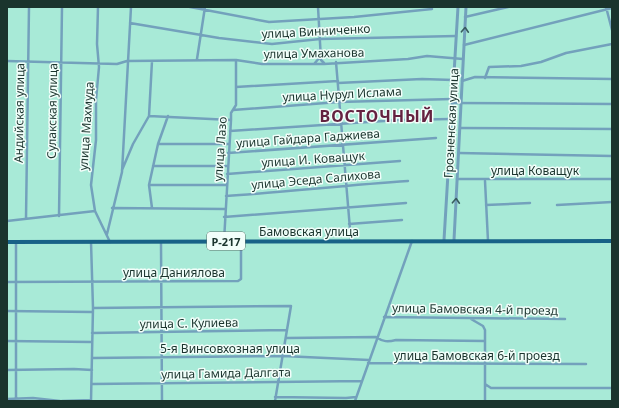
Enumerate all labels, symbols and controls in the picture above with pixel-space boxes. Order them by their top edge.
street label: улица Винниченко [261,20,371,42]
one-way arrow [460,26,469,33]
street label: улица Умаханова [264,44,364,62]
street label: Андийская улица [10,63,28,163]
street label: Сулакская улица [43,63,61,159]
street label: Грозненская улица [440,68,462,178]
street label: улица Махмуда [74,81,98,171]
street label: улица Нурул Ислама [282,82,402,106]
district label: ВОСТОЧНЫЙ [320,105,434,127]
street label: улица Лазо [209,116,231,182]
street label: улица Гайдара Гаджиева [236,124,380,152]
street label: улица И. Коващук [261,147,366,171]
street label: улица Коващук [491,162,580,179]
street label: улица Эседа Салихова [251,165,381,193]
one-way arrow [452,198,461,204]
street label: Бамовская улица [259,223,359,240]
road number: Р-217 [207,232,245,250]
street label: улица Даниялова [123,264,225,281]
street label: улица Бамовская 4-й проезд [392,299,559,319]
street label: улица С. Кулиева [140,314,238,332]
street label: 5-я Винсовхозная улица [160,340,300,357]
street label: улица Бамовская 6-й проезд [394,347,561,364]
street label: улица Гамида Далгата [161,363,291,383]

